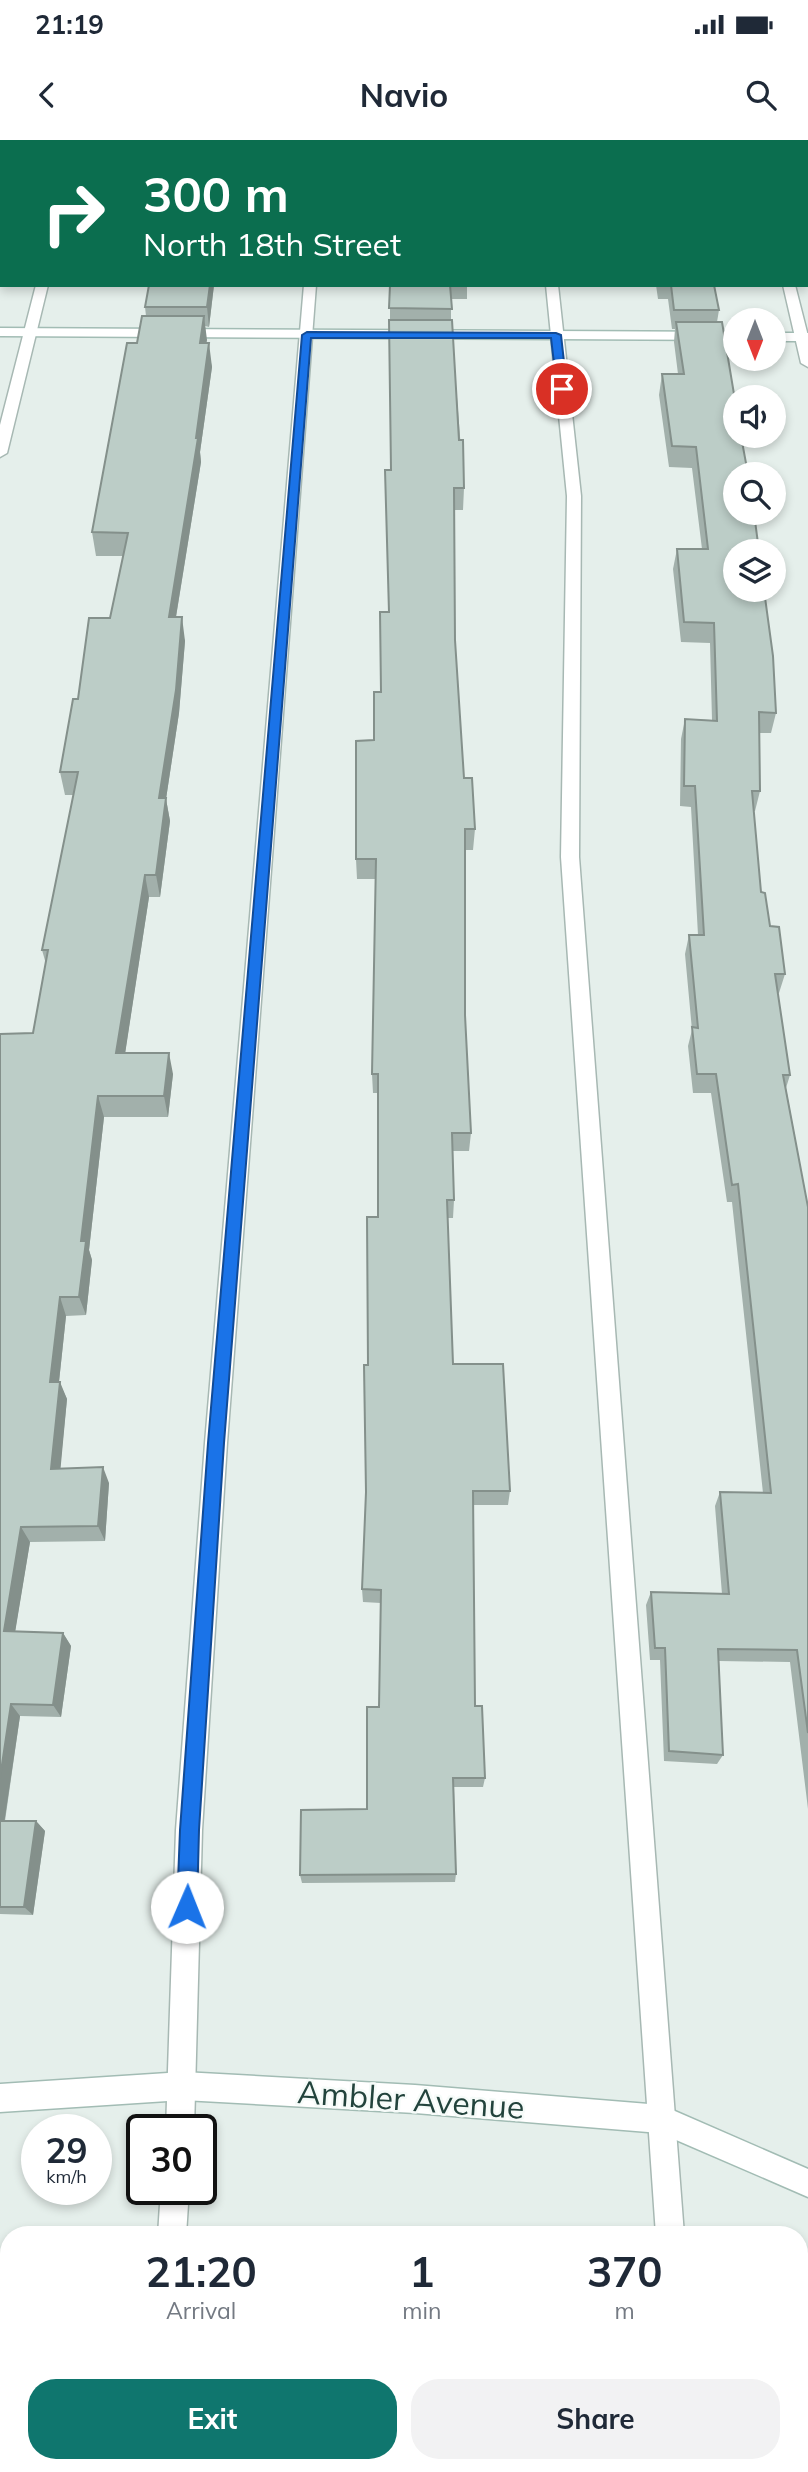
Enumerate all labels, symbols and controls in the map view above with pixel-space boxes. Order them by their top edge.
text: 21:19 [35,8,104,41]
text: Navio [360,75,448,115]
icon: back [28,76,66,114]
icon: search [742,76,780,114]
text: 300 m [143,163,289,224]
icon: right [28,168,119,259]
text: North 18th Street [143,224,401,264]
north arrow [723,308,786,371]
map controls [723,308,786,602]
pin [532,359,592,419]
icon: arrive [543,370,581,408]
button: sound [723,385,786,448]
button: search [723,462,786,525]
button: layers [723,539,786,602]
position arrow [150,1870,224,1944]
street label: Ambler Avenue [296,2071,526,2127]
speed limit sign: 30 [126,2114,217,2205]
text: 29 [45,2128,88,2172]
text: km/h [46,2165,87,2188]
text: 21:20 [146,2245,257,2298]
text: 1 [409,2245,434,2298]
text: 370 [587,2245,662,2298]
text: Arrival [166,2296,236,2325]
text: min [402,2296,441,2325]
text: m [615,2296,635,2325]
button: Exit [28,2379,397,2459]
button: Share [411,2379,780,2459]

